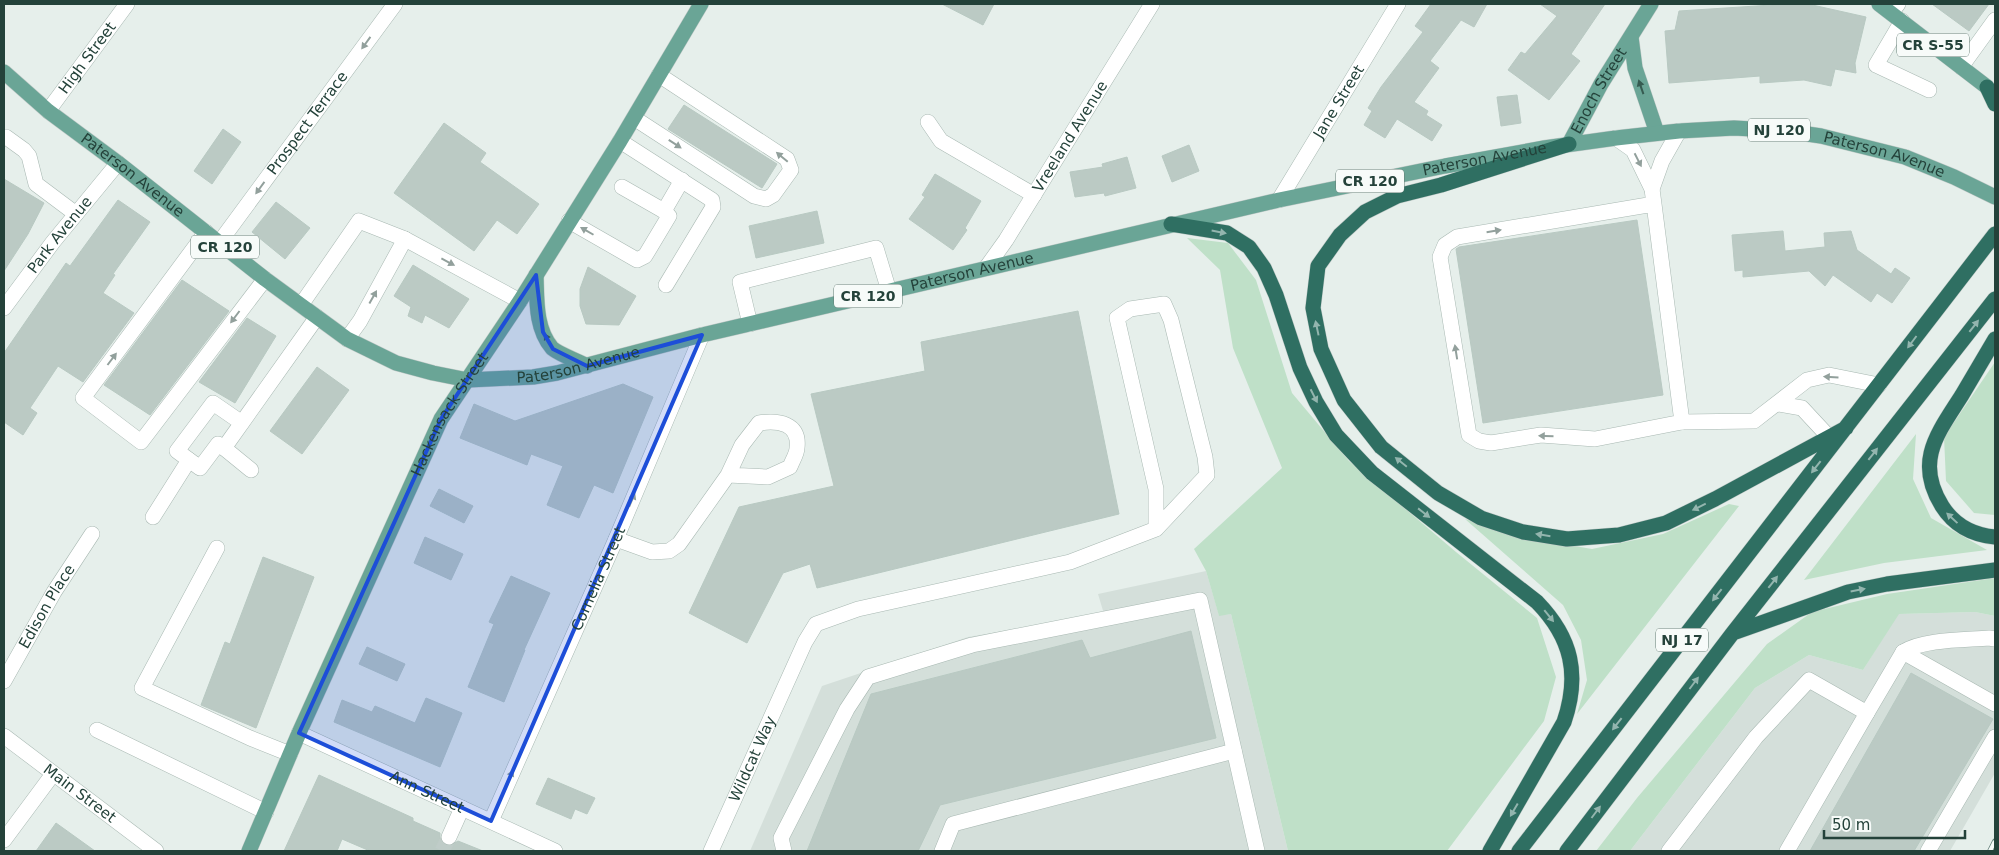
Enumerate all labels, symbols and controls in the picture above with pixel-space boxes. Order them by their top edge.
street label: High Street [55,18,120,97]
road number: CR S-55 [1897,34,1969,56]
one-way arrow [361,36,371,50]
street label: Enoch Street [1567,44,1631,137]
street label: Jane Street [1309,62,1368,143]
street label: Prospect Terrace [263,68,351,178]
street label: Vreeland Avenue [1029,78,1111,196]
one-way arrow [1637,79,1645,94]
road number: NJ 120 [1748,118,1810,142]
street label: Paterson Avenue [1822,128,1948,181]
street label: Paterson Avenue [77,130,188,221]
one-way arrow [668,139,681,149]
street label: Paterson Avenue [1421,139,1548,179]
one-way arrow [775,152,788,162]
one-way arrow [1634,153,1642,168]
road number: CR 120 [1336,170,1404,192]
one-way arrow [255,181,265,195]
street label: Park Avenue [24,193,96,277]
one-way arrow [580,226,593,235]
one-way arrow [1487,226,1503,234]
one-way arrow [1212,228,1227,236]
road number: CR 120 [191,236,259,258]
street label: Paterson Avenue [909,249,1035,295]
one-way arrow [441,258,455,266]
road number: CR 120 [834,284,902,308]
one-way arrow [369,290,377,304]
one-way arrow [230,310,241,323]
one-way arrow [1313,320,1321,335]
one-way arrow [1968,320,1979,333]
one-way arrow [543,333,552,347]
one-way arrow [1907,335,1918,348]
street label: Paterson Avenue [516,343,642,387]
one-way arrow [1451,344,1459,360]
street label: Hackensack Street [407,349,492,479]
one-way arrow [106,353,117,366]
one-way arrow [1823,372,1839,380]
one-way arrow [1310,389,1318,404]
one-way arrow [1538,431,1554,439]
one-way arrow [1868,448,1879,461]
one-way arrow [1394,457,1407,468]
one-way arrow [1811,460,1821,474]
one-way arrow [629,493,637,507]
one-way arrow [1692,502,1707,511]
one-way arrow [1417,508,1430,519]
one-way arrow [1946,512,1958,524]
street label: Cornelia Street [567,524,629,634]
one-way arrow [1534,531,1550,539]
street label: Edison Place [15,561,79,652]
one-way arrow [1767,575,1778,588]
one-way arrow [1850,586,1866,594]
one-way arrow [1711,588,1722,601]
one-way arrow [1544,609,1555,622]
road number: NJ 17 [1656,628,1708,652]
one-way arrow [1689,677,1700,690]
street label: Wildcat Way [725,713,780,805]
one-way arrow [1612,717,1623,730]
street label: Main Street [40,760,120,827]
street label: Ann Street [387,767,467,817]
one-way arrow [507,770,515,784]
one-way arrow [1510,803,1519,816]
one-way arrow [1591,805,1601,819]
scale bar [1824,808,1965,840]
text: 50 m [1832,816,1870,834]

